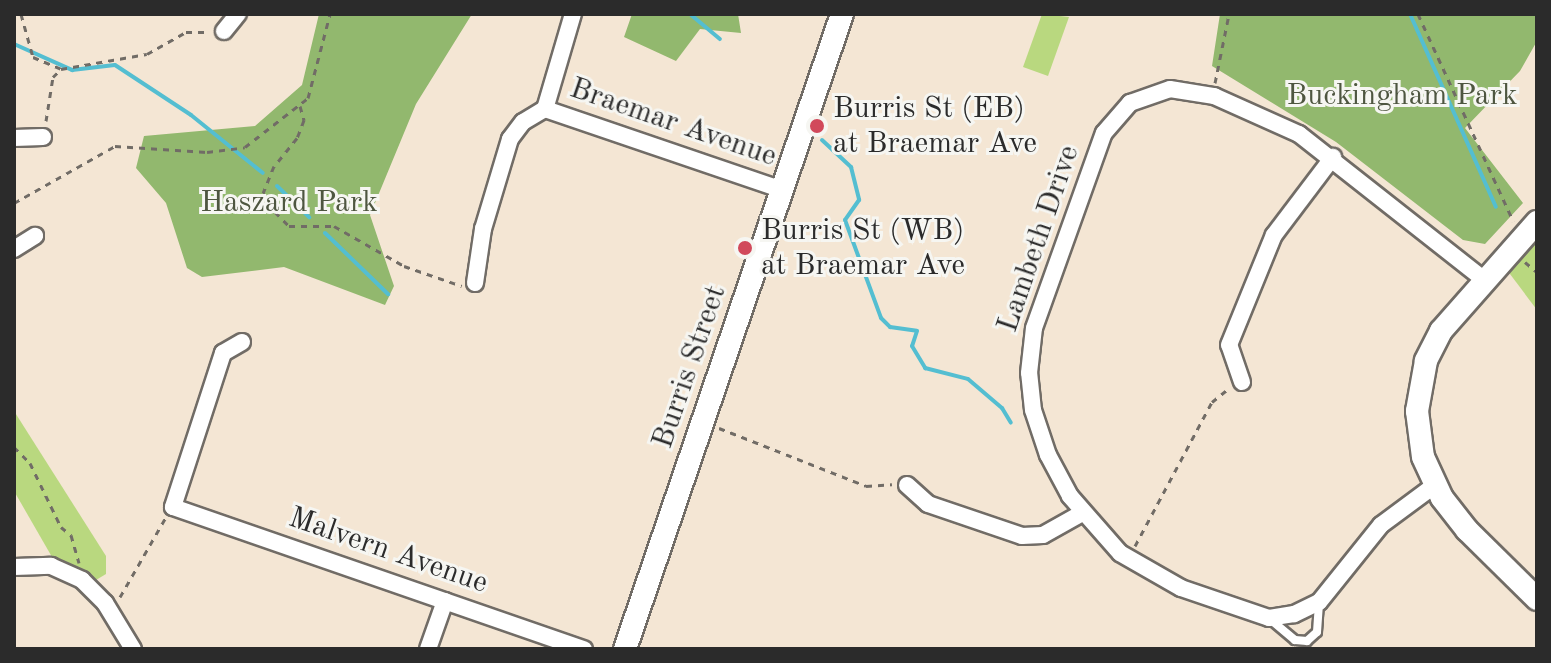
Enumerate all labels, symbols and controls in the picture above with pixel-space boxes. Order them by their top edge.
street label: Braemar Avenue [565,71,781,175]
park label: Buckingham Park [1286,78,1518,114]
place label: Burris St (EB) at Braemar Ave [833,91,1037,162]
marker: Burris St (EB) at Braemar Ave [808,117,826,135]
street label: Lambeth Drive [990,141,1088,337]
park label: Haszard Park [200,185,378,221]
place label: Burris St (WB) at Braemar Ave [761,213,965,284]
marker: Burris St (WB) at Braemar Ave [736,239,754,257]
street label: Burris Street [645,281,735,453]
street label: Malvern Avenue [284,500,492,602]

